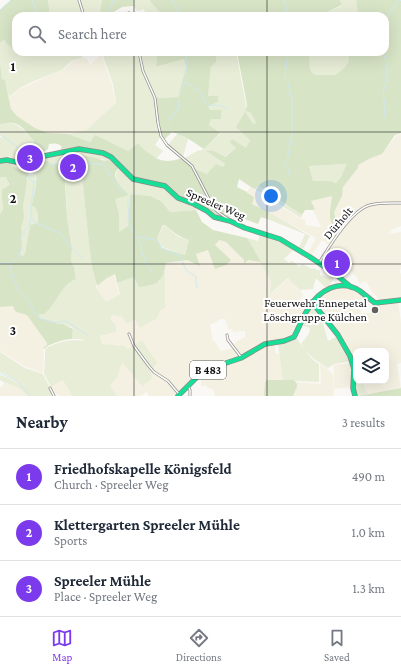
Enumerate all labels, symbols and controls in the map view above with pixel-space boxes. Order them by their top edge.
search box [12,12,389,56]
icon: search [26,23,48,45]
text: Search here [58,26,127,42]
text: 1 [11,59,16,74]
pin: 3 [17,143,43,173]
pin: 2 [60,152,86,182]
street label: Spreeler Weg [184,185,248,223]
your location [261,186,281,206]
text: 2 [10,191,17,206]
street label: Dürholt [320,203,356,242]
pin: 1 [324,248,350,278]
place label: Feuerwehr Ennepetal Löschgruppe Külchen [263,296,368,324]
marker: Feuerwehr Ennepetal Löschgruppe Külchen [370,305,380,315]
text: 3 [10,323,16,338]
map controls [353,348,389,384]
button: layers [353,348,389,384]
road number: B 483 [190,361,226,379]
text: Nearby [16,413,68,432]
text: 3 results [342,415,385,430]
text: Friedhofskapelle Königsfeld [54,461,232,477]
text: 1 [27,469,31,484]
text: 490 m [352,469,385,484]
text: Church · Spreeler Weg [54,477,168,492]
text: Klettergarten Spreeler Mühle [54,517,240,533]
text: 2 [26,525,32,540]
text: 1.0 km [352,525,385,540]
text: Sports [54,533,87,548]
text: Spreeler Mühle [54,573,151,589]
text: 3 [26,581,32,596]
text: 1.3 km [352,581,385,596]
text: Place · Spreeler Weg [54,589,157,604]
tab: Map [51,627,73,663]
tab: Directions [176,627,221,663]
tab: Saved [324,627,350,663]

